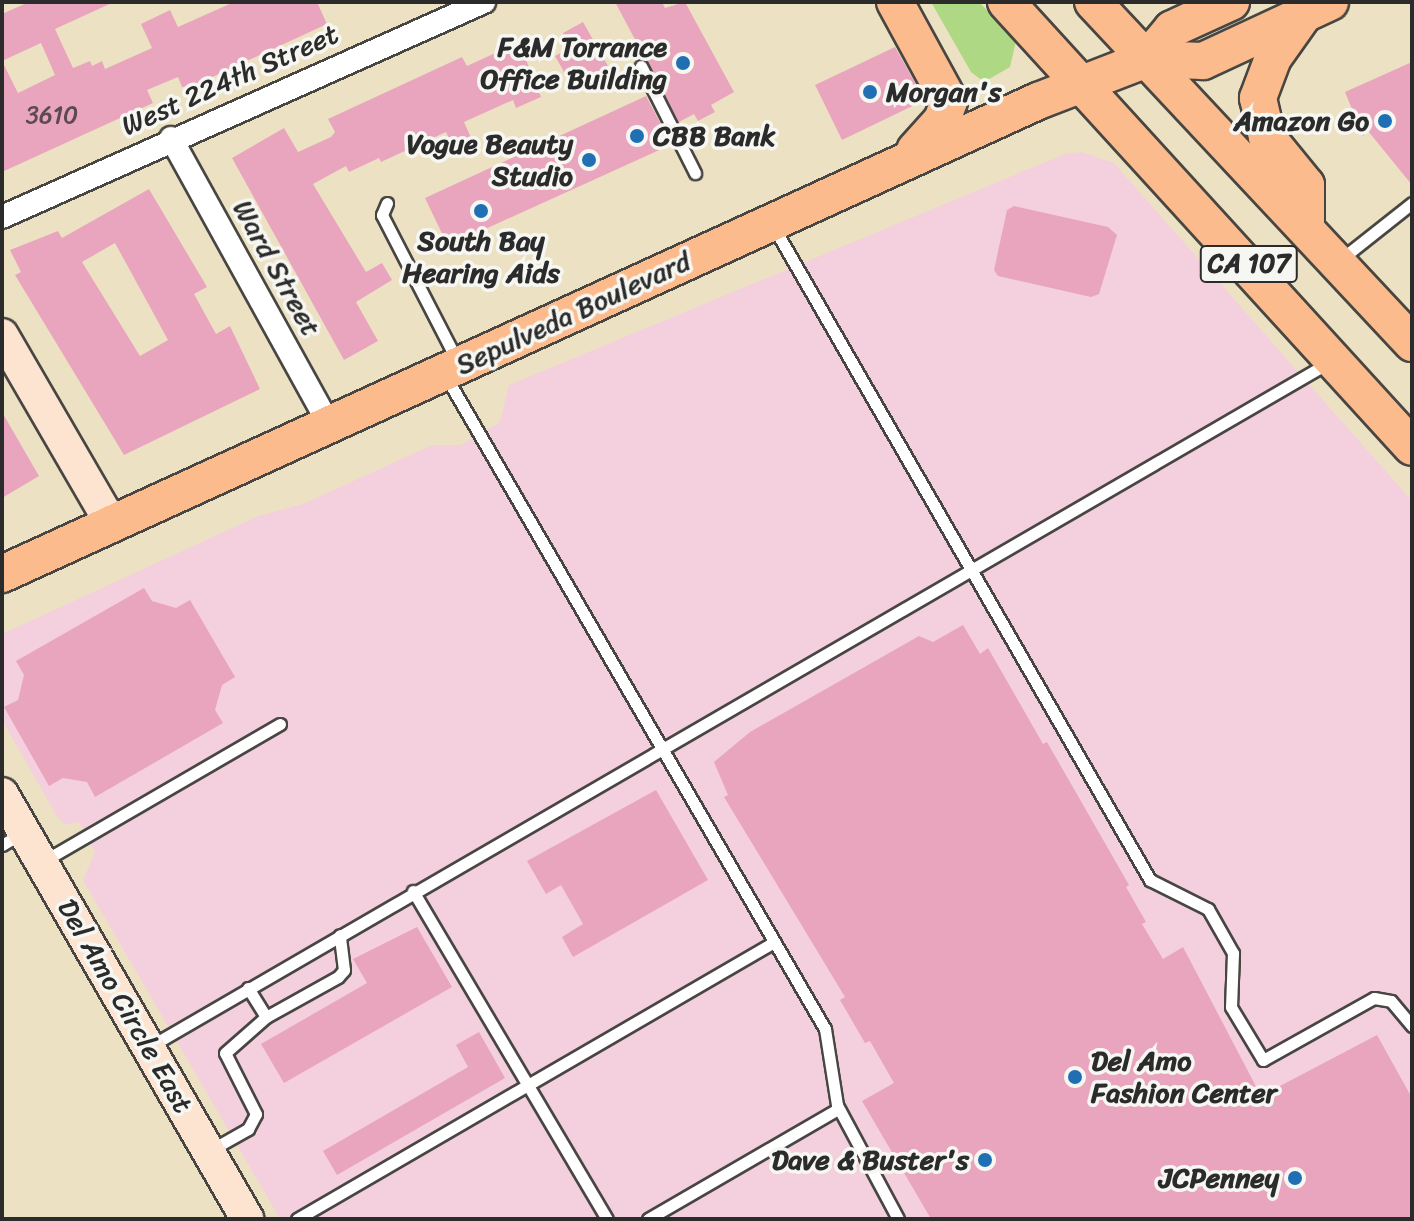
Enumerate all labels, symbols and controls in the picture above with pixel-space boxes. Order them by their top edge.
street label: West 224th Street [116,17,344,143]
place label: F&M Torrance Office Building [480,30,667,96]
marker: F&M Torrance Office Building [674,54,692,72]
place label: Morgan's [886,75,1001,109]
marker: Morgan's [861,83,879,101]
house number: 3610 [26,102,78,130]
place label: Amazon Go [1233,104,1369,138]
marker: Amazon Go [1376,112,1394,130]
place label: CBB Bank [653,119,775,153]
place label: Vogue Beauty Studio [407,127,573,193]
marker: CBB Bank [628,127,646,145]
marker: Vogue Beauty Studio [580,151,598,169]
street label: Ward Street [226,194,328,342]
marker: South Bay Hearing Aids [472,202,490,220]
place label: South Bay Hearing Aids [402,224,560,290]
road number: CA 107 [1199,242,1299,286]
street label: Sepulveda Boulevard [451,244,695,382]
street label: Del Amo Circle East [50,892,200,1120]
place label: Del Amo Fashion Center [1091,1044,1277,1110]
marker: Del Amo Fashion Center [1066,1068,1084,1086]
place label: Dave & Buster's [771,1143,969,1177]
marker: Dave & Buster's [976,1151,994,1169]
place label: JCPenney [1159,1161,1279,1195]
marker: JCPenney [1286,1169,1304,1187]

